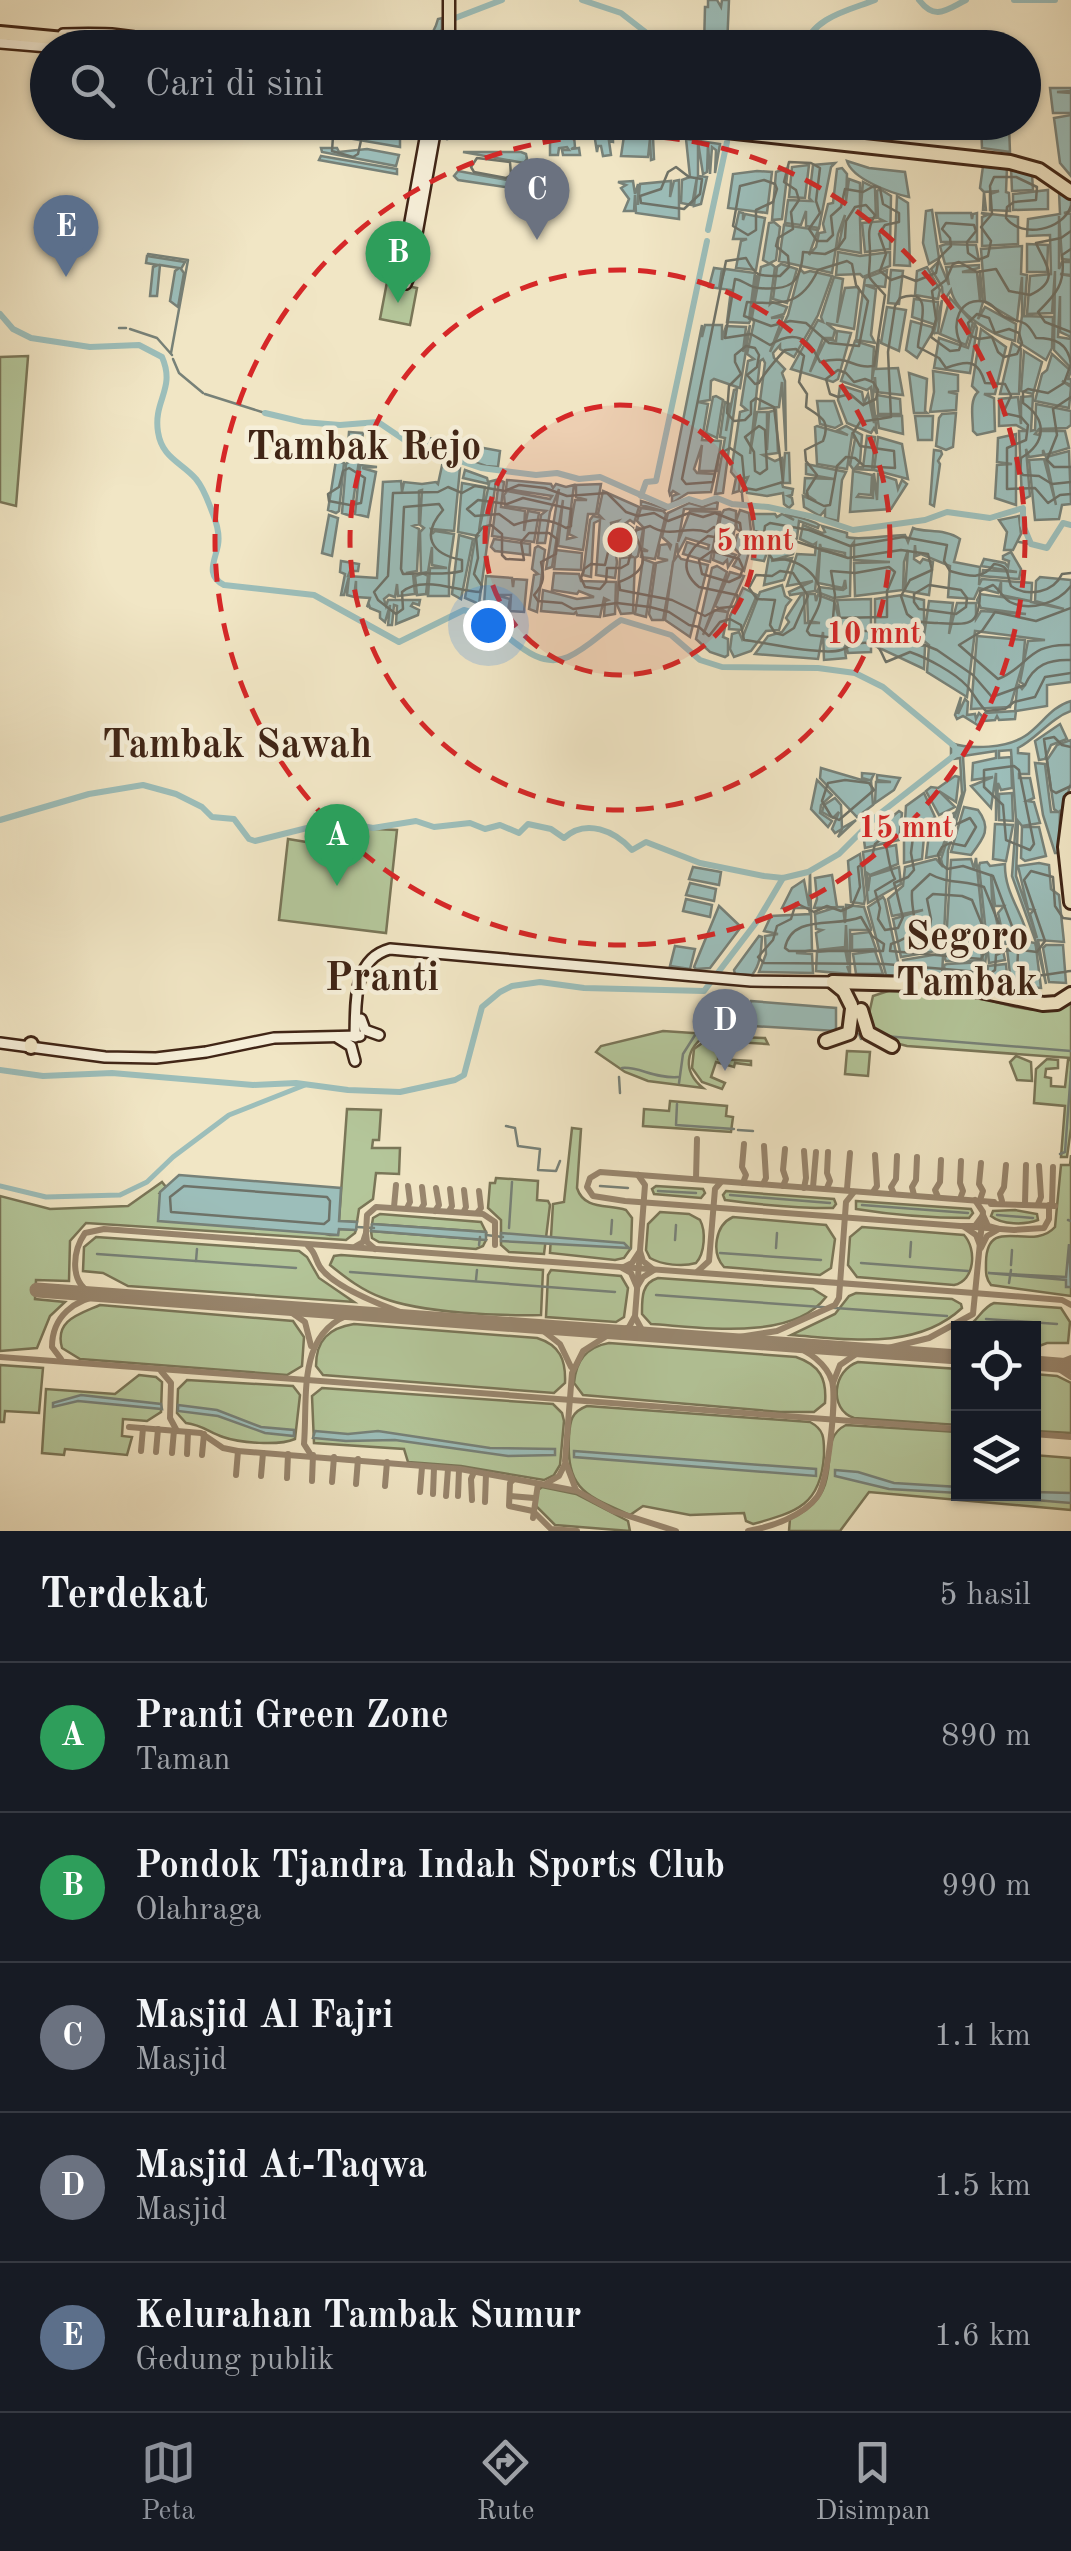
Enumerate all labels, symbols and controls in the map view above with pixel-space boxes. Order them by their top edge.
search box [30,30,1041,140]
icon: search [65,58,120,113]
text: Cari di sini [145,66,324,104]
pin: C [504,158,570,240]
pin: E [34,194,98,277]
pin: B [366,220,430,303]
district label: Tambak Rejo [247,429,481,469]
centre of rings [602,522,638,558]
text: 5 mnt [716,527,794,557]
your location [463,600,514,651]
text: 10 mnt [827,620,921,650]
district label: Tambak Sawah [102,727,372,767]
pin: A [304,804,370,886]
text: 15 mnt [859,814,953,844]
district label: Segoro Tambak [896,919,1038,1005]
district label: Pranti [325,960,439,1000]
pin: D [692,988,758,1071]
map controls [951,1321,1041,1501]
button: locate [951,1321,1041,1411]
button: layers [951,1411,1041,1501]
text: Terdekat [40,1575,208,1617]
text: 5 hasil [939,1580,1031,1612]
text: Pranti Green Zone [135,1698,449,1736]
text: A [60,1721,85,1753]
text: 890 m [941,1721,1031,1753]
text: Taman [135,1745,231,1777]
text: Pondok Tjandra Indah Sports Club [135,1848,725,1886]
text: B [61,1871,84,1903]
text: 990 m [941,1871,1031,1903]
text: Olahraga [135,1895,261,1927]
text: Masjid Al Fajri [135,1998,393,2036]
text: C [62,2021,83,2053]
text: 1.1 km [934,2021,1031,2053]
text: Masjid [135,2045,227,2077]
text: Masjid At-Taqwa [135,2148,427,2186]
text: D [60,2171,85,2203]
text: 1.5 km [934,2171,1031,2203]
text: Masjid [135,2195,227,2227]
text: Kelurahan Tambak Sumur [135,2298,581,2336]
text: E [61,2321,84,2353]
text: 1.6 km [934,2321,1031,2353]
text: Gedung publik [135,2345,334,2377]
tab: Peta [141,2435,196,2530]
tab: Rute [477,2435,534,2530]
tab: Disimpan [816,2435,930,2530]

